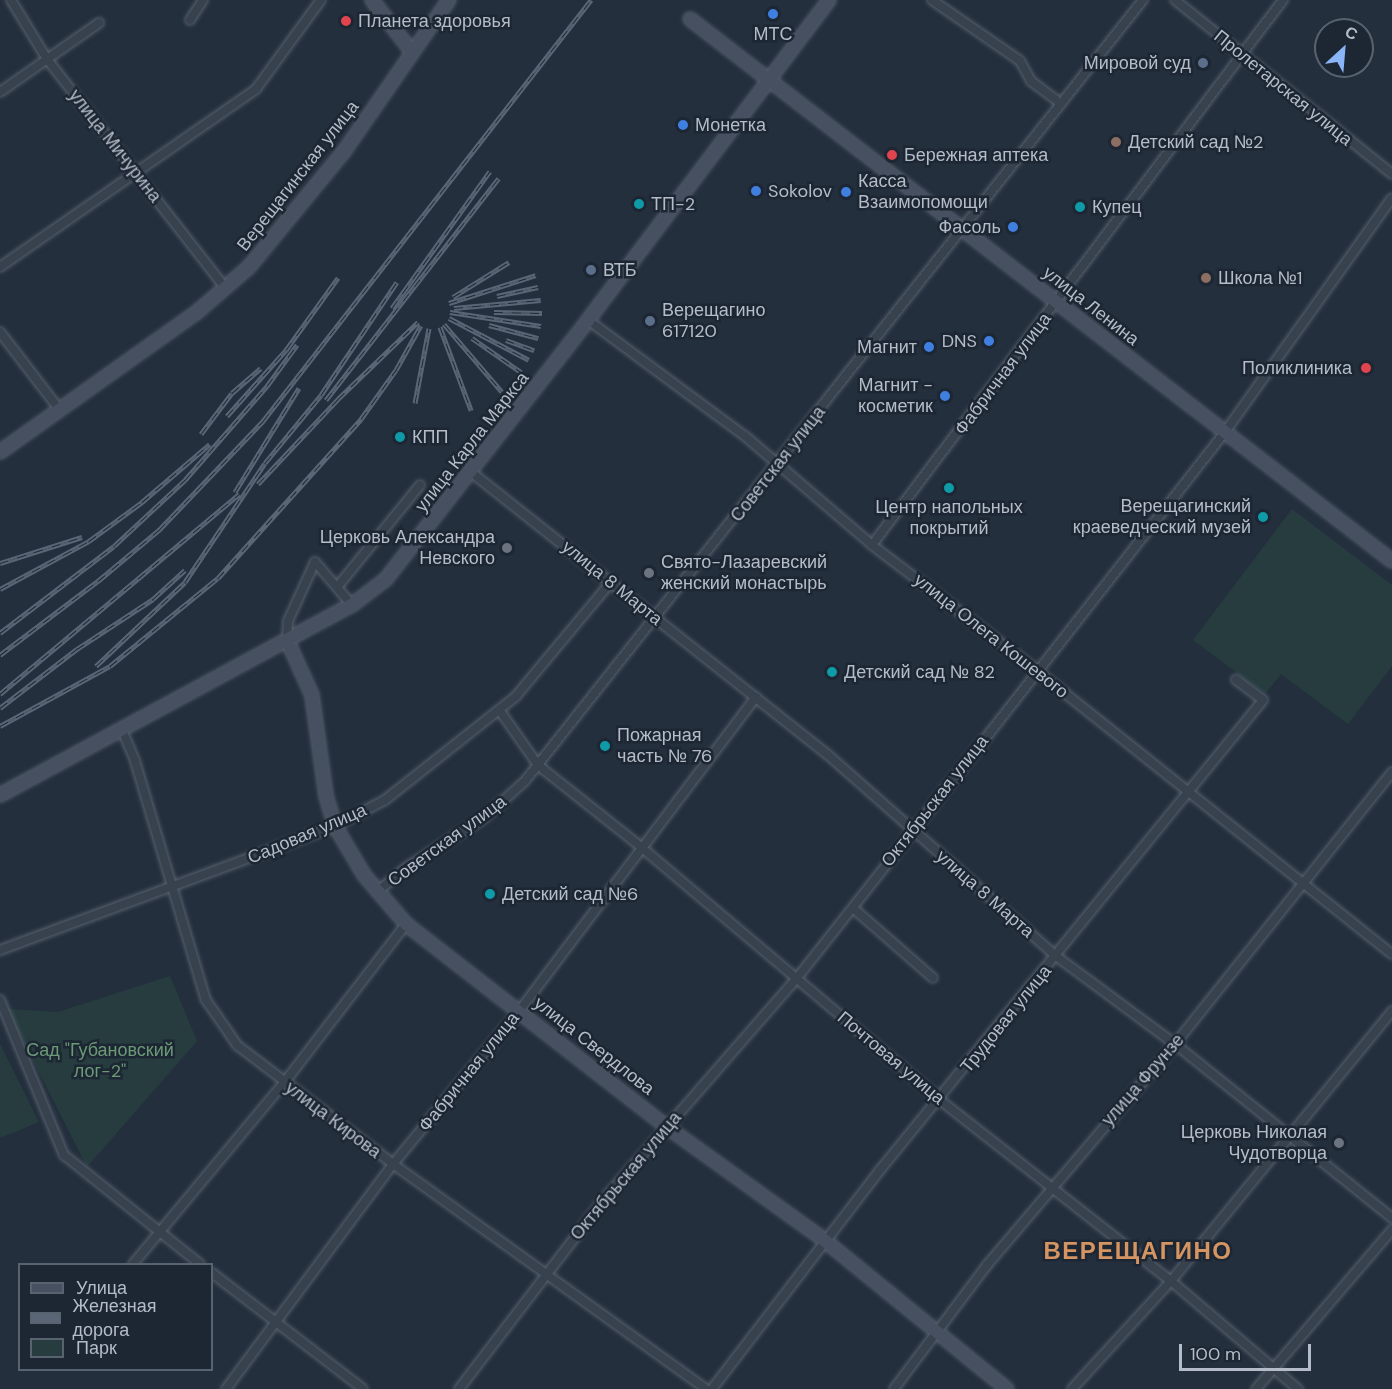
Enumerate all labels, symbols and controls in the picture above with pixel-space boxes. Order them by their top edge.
marker: МТС [766,7,780,21]
place label: Планета здоровья [358,10,511,32]
marker: Планета здоровья [339,14,353,28]
north arrow [1314,18,1374,78]
text: С [1341,21,1361,45]
place label: МТС [754,23,792,45]
street label: Пролетарская улица [1209,26,1357,150]
place label: Мировой суд [1084,52,1191,74]
marker: Мировой суд [1196,56,1210,70]
street label: улица Мичурина [64,85,166,207]
street label: Верещагинская улица [233,97,363,255]
place label: Монетка [695,114,766,136]
marker: Монетка [676,118,690,132]
place label: Детский сад №2 [1128,131,1263,153]
marker: Детский сад №2 [1109,135,1123,149]
place label: Бережная аптека [904,144,1048,166]
marker: Бережная аптека [885,148,899,162]
place label: Касса Взаимопомощи [858,171,988,213]
place label: Sokolov [768,180,832,202]
marker: Sokolov [749,184,763,198]
marker: Касса Взаимопомощи [839,185,853,199]
place label: ТП-2 [651,193,695,215]
place label: Купец [1092,196,1142,218]
marker: ТП-2 [632,197,646,211]
marker: Купец [1073,200,1087,214]
place label: Фасоль [939,216,1001,238]
marker: Фасоль [1006,220,1020,234]
place label: ВТБ [603,259,637,281]
street label: улица Ленина [1039,262,1143,350]
marker: ВТБ [584,263,598,277]
place label: Школа №1 [1218,267,1302,289]
marker: Школа №1 [1199,271,1213,285]
place label: Верещагино 617120 [662,300,765,342]
street label: Фабричная улица [950,309,1056,439]
marker: Верещагино 617120 [643,314,657,328]
place label: DNS [942,330,977,352]
marker: DNS [982,334,996,348]
place label: Магнит [857,336,917,358]
marker: Магнит [922,340,936,354]
place label: Поликлиника [1242,357,1352,379]
marker: Поликлиника [1357,359,1375,377]
street label: улица Карла Маркса [411,368,533,516]
place label: Магнит - косметик [858,375,933,418]
marker: Магнит - косметик [938,389,952,403]
street label: Советская улица [726,402,830,526]
place label: КПП [412,426,448,448]
marker: КПП [393,430,407,444]
marker: Центр напольных покрытий [942,481,956,495]
place label: Верещагинский краеведческий музей [1073,496,1251,538]
place label: Центр напольных покрытий [875,497,1023,540]
marker: Верещагинский краеведческий музей [1256,510,1270,524]
place label: Церковь Александра Невского [320,527,495,570]
street label: улица 8 Марта [557,536,667,630]
marker: Церковь Александра Невского [500,541,514,555]
place label: Свято-Лазаревский женский монастырь [661,552,827,594]
marker: Свято-Лазаревский женский монастырь [642,566,656,580]
street label: улица Олега Кошевого [909,569,1073,703]
place label: Детский сад № 82 [844,661,995,683]
marker: Детский сад № 82 [825,665,839,679]
place label: Пожарная часть № 76 [617,725,712,768]
street label: Октябрьская улица [877,731,993,871]
marker: Пожарная часть № 76 [598,739,612,753]
street label: Советская улица [384,791,510,891]
street label: Садовая улица [244,799,370,869]
street label: улица 8 Марта [932,846,1038,942]
place label: Детский сад №6 [502,883,638,905]
marker: Детский сад №6 [483,887,497,901]
street label: Трудовая улица [956,961,1056,1077]
street label: улица Свердлова [529,992,659,1100]
street label: Почтовая улица [833,1007,949,1109]
street label: Фабричная улица [414,1008,524,1136]
street label: улица Фрунзе [1097,1030,1189,1130]
park label: Сад "Губановский лог-2" [26,1040,174,1082]
street label: улица Кирова [281,1077,385,1163]
street label: Октябрьская улица [566,1107,686,1245]
place label: Церковь Николая Чудотворца [1181,1122,1327,1164]
marker: Церковь Николая Чудотворца [1332,1136,1346,1150]
district label: ВЕРЕЩАГИНО [1044,1237,1232,1265]
legend [18,1263,213,1371]
text: Улица [76,1276,127,1300]
text: Железная дорога [73,1294,156,1342]
scale bar [1182,1332,1314,1370]
text: Парк [76,1336,117,1360]
text: 100 m [1190,1342,1241,1366]

